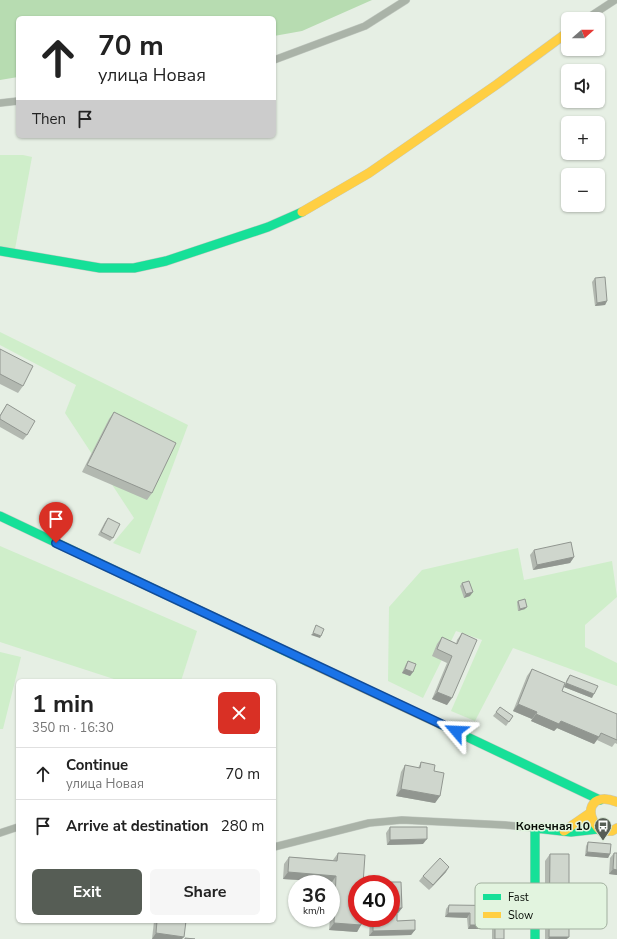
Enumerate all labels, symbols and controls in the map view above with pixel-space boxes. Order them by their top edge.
north arrow [561,12,605,56]
map controls [561,12,605,212]
text: 70 m [98,27,164,65]
icon: ahead [32,32,84,84]
text: улица Новая [98,63,206,87]
button: sound [561,64,605,108]
icon: arrive [74,108,96,130]
text: Then [32,109,66,129]
button: + [561,116,605,160]
button: − [561,168,605,212]
pin [39,502,73,543]
icon: arrive [45,508,67,530]
text: 1 min [32,688,94,720]
button: close [218,692,260,734]
position arrow [435,710,477,752]
text: 350 m · 16:30 [32,719,114,737]
text: Continue [66,755,128,775]
icon: ahead [32,763,54,785]
text: 70 m [225,764,260,784]
text: улица Новая [66,775,144,793]
icon: arrive [32,815,54,837]
text: Arrive at destination [66,816,209,836]
text: 280 m [221,816,264,836]
bus stop icon: Конечная 10 [593,816,613,841]
place label: Конечная 10 [516,818,590,834]
button: Exit [32,869,142,915]
button: Share [150,869,260,915]
speed limit sign: 40 [348,875,400,927]
text: 36 [302,882,326,909]
legend [475,883,607,929]
text: Fast [508,890,529,905]
text: km/h [303,904,325,918]
text: Slow [508,908,533,923]

